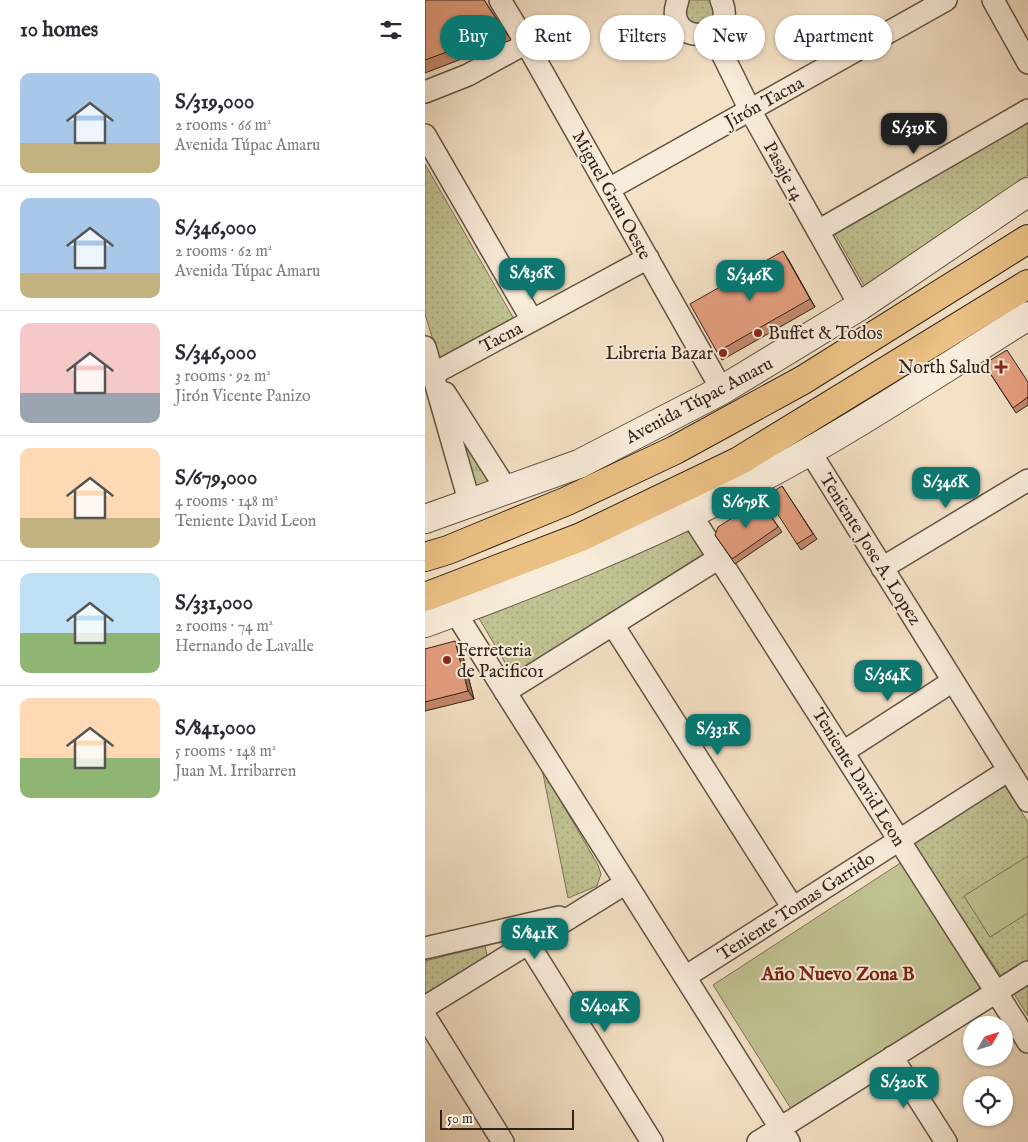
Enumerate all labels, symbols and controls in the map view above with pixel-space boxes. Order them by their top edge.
chip: Buy [440,15,506,60]
chip: Rent [516,15,590,60]
chip: Filters [600,15,684,60]
chip: New [694,15,765,60]
chip: Apartment [775,15,892,60]
icon: filters [377,16,405,44]
text: 10 homes [20,17,98,44]
street label: Jirón Tacna [720,72,808,135]
text: S/319,000 [175,89,254,116]
icon: home [60,93,120,153]
pin: S/319K [873,112,955,155]
text: 2 rooms · 66 m² [175,116,271,136]
text: S/319K [892,119,936,139]
street label: Miguel Grau Oeste [566,127,656,264]
text: Avenida Túpac Amaru [175,136,320,156]
street label: Pasaje 14 [757,138,808,206]
text: S/346,000 [175,215,256,242]
icon: home [60,218,120,278]
text: 2 rooms · 62 m² [175,242,272,262]
pin: S/836K [491,258,573,300]
pin: S/346K [709,260,791,302]
text: Avenida Túpac Amaru [175,262,320,282]
text: S/836K [510,264,554,284]
text: S/346K [727,266,773,286]
street label: Tacna [477,318,527,359]
place label: Buffet & Todos [768,323,883,346]
marker: Buffet & Todos [752,327,764,339]
text: S/346,000 [175,340,256,367]
icon: home [60,343,120,403]
place label: Libreria Bazar [605,343,713,366]
marker: Libreria Bazar [717,347,729,359]
street label: Avenida Túpac Amaru [621,353,777,450]
place label: North Salud [898,357,990,380]
marker: North Salud [994,360,1008,374]
text: 3 rooms · 92 m² [175,367,271,387]
text: Jirón Vicente Panizo [175,387,311,407]
text: S/679,000 [175,465,257,492]
pin: S/346K [905,466,987,509]
icon: home [60,468,120,528]
street label: Teniente Jose A. Lopez [814,470,926,630]
text: S/346K [923,473,969,493]
pin: S/679K [705,486,787,529]
text: 4 rooms · 148 m² [175,492,278,512]
text: S/679K [723,493,769,513]
text: Teniente David Leon [175,512,316,532]
text: S/331,000 [175,590,253,617]
icon: home [60,593,120,653]
text: 2 rooms · 74 m² [175,617,273,637]
text: Hernando de Lavalle [175,637,314,657]
place label: Ferreteria de Pacifico1 [457,640,544,684]
marker: Ferreteria de Pacifico1 [441,654,453,666]
pin: S/364K [847,660,929,702]
text: S/364K [865,666,911,686]
street label: Teniente David Leon [806,704,910,852]
pin: S/331K [677,714,759,756]
text: S/841,000 [175,715,256,742]
icon: home [60,718,120,778]
text: S/331K [696,720,740,740]
text: 5 rooms · 148 m² [175,742,276,762]
text: Juan M. Irribarren [175,762,296,782]
street label: Teniente Tomas Garrido [714,848,880,967]
pin: S/841K [494,918,576,960]
text: S/841K [512,924,558,944]
district label: Año Nuevo Zona B [760,963,915,987]
pin: S/404K [564,990,646,1033]
text: S/404K [581,997,629,1017]
north arrow [963,1016,1013,1066]
map controls [963,1016,1013,1126]
pin: S/320K [863,1066,945,1109]
text: S/320K [881,1073,927,1093]
button: locate [963,1076,1013,1126]
scale bar [440,1107,574,1130]
text: 50 m [447,1110,473,1128]

